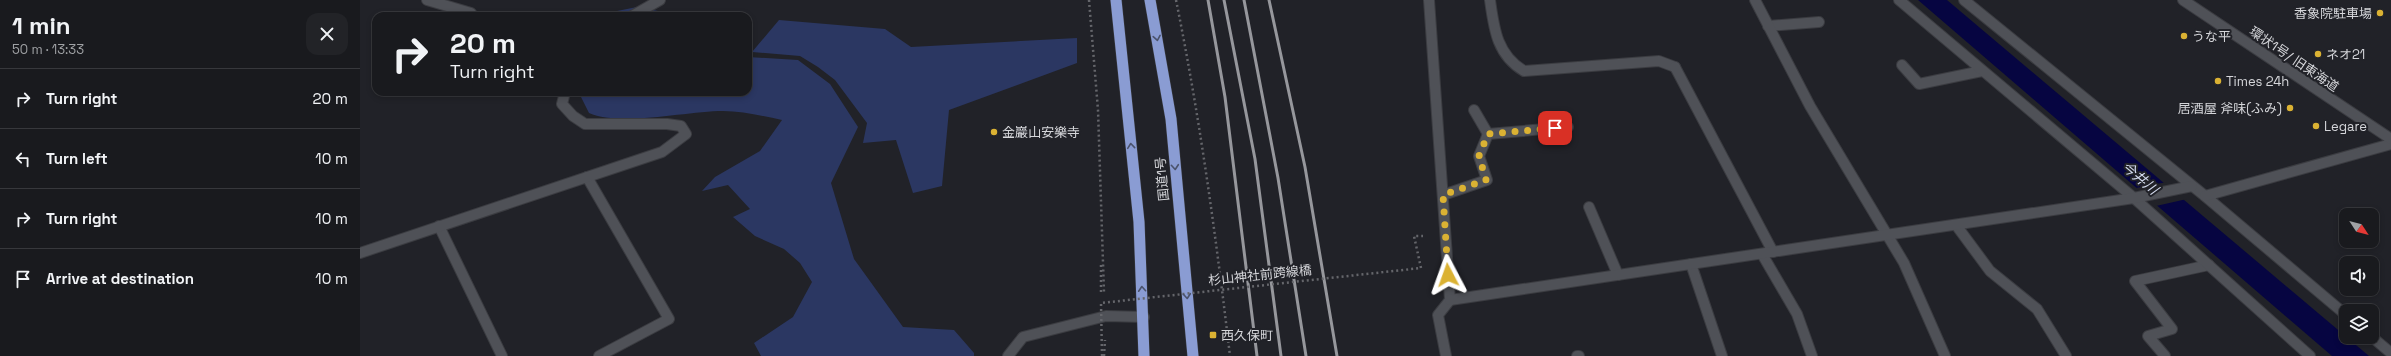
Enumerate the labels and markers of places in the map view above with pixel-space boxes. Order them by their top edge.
place label: 香象院駐車場 [2294,5,2372,22]
marker: 香象院駐車場 [2375,8,2385,18]
place label: うな平 [2192,28,2231,45]
marker: うな平 [2179,31,2189,41]
place label: ネオ21 [2326,46,2365,63]
marker: ネオ21 [2313,49,2323,59]
place label: Times 24h [2226,73,2289,90]
marker: Times 24h [2213,76,2223,86]
place label: 居酒屋 斧味(ふみ) [2178,100,2282,117]
marker: 居酒屋 斧味(ふみ) [2285,103,2295,113]
pin [1538,111,1572,145]
place label: Legare [2324,118,2367,135]
marker: Legare [2311,121,2321,131]
place label: 金巖山安樂寺 [1002,124,1080,141]
marker: 金巖山安樂寺 [989,127,999,137]
place label: 西久保町 [1221,327,1273,344]
marker: 西久保町 [1208,330,1218,340]

